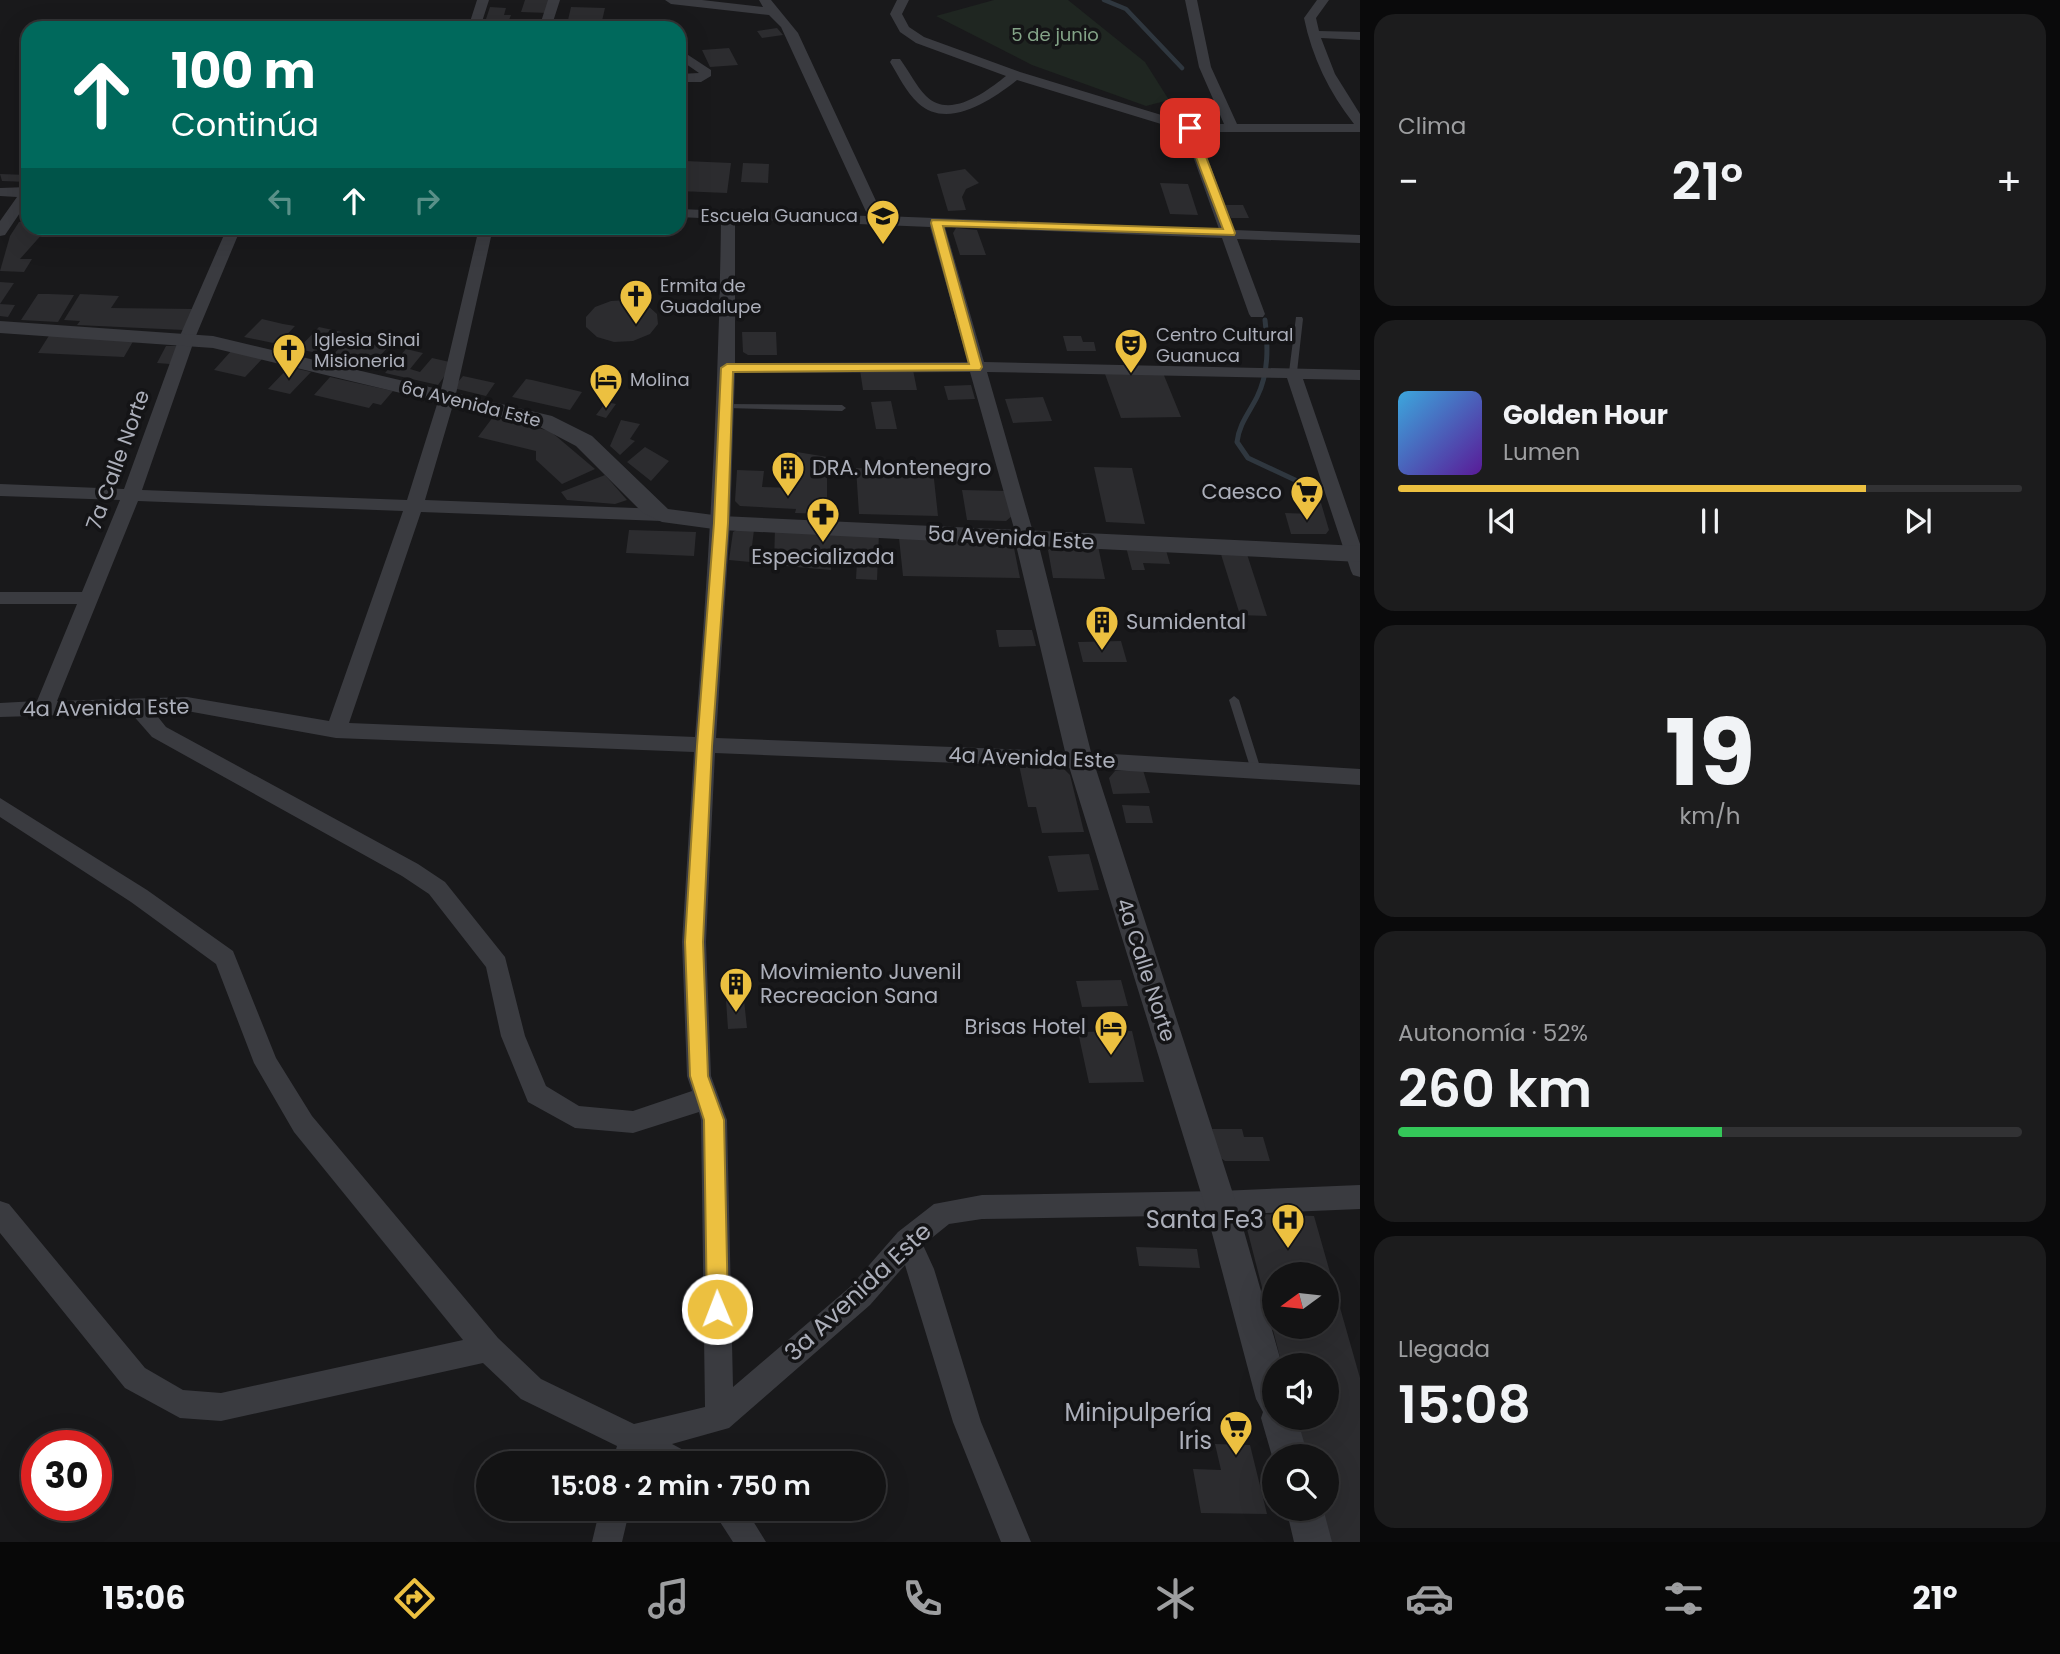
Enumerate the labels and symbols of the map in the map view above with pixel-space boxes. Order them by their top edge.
park label: 5 de junio [1011,22,1099,47]
pin [1160,98,1220,158]
school or university icon: Escuela Guanuca [864,197,902,246]
place label: Escuela Guanuca [701,203,858,228]
place label: Ermita de Guadalupe [660,273,761,319]
church icon: Ermita de Guadalupe [617,277,655,326]
place label: Centro Cultural Guanuca [1156,322,1293,368]
theatre icon: Centro Cultural Guanuca [1112,326,1150,375]
place label: Iglesia Sinai Misioneria [314,327,420,373]
church icon: Iglesia Sinai Misioneria [270,331,308,380]
hotel icon: Molina [587,361,625,410]
place label: Molina [630,367,690,392]
street label: 6a Avenida Este [399,374,544,433]
street label: 7a Calle Norte [79,386,156,534]
building icon: DRA. Montenegro [769,449,807,498]
place label: DRA. Montenegro [812,453,991,482]
supermarket icon: Caesco [1288,473,1326,522]
place label: Caesco [1201,477,1282,506]
pharmacy icon: Especializada [804,495,842,544]
street label: 5a Avenida Este [927,519,1095,556]
place label: Especializada [751,542,895,571]
building icon: Sumidental [1083,603,1121,652]
place label: Sumidental [1126,607,1246,636]
street label: 4a Avenida Este [22,692,190,723]
street label: 4a Avenida Este [948,740,1116,775]
street label: 4a Calle Norte [1110,894,1183,1045]
place label: Movimiento Juvenil Recreacion Sana [760,957,962,1010]
building icon: Movimiento Juvenil Recreacion Sana [717,965,755,1014]
hotel icon: Brisas Hotel [1092,1008,1130,1057]
place label: Brisas Hotel [965,1012,1086,1041]
hospital icon: Santa Fe3 [1269,1201,1307,1250]
place label: Santa Fe3 [1146,1203,1264,1236]
street label: 3a Avenida Este [777,1215,938,1368]
north arrow [1262,1262,1339,1339]
position arrow [680,1272,754,1346]
place label: Minipulpería Iris [1064,1396,1212,1457]
supermarket icon: Minipulpería Iris [1217,1408,1255,1457]
speed limit sign: 30 [21,1430,112,1521]

